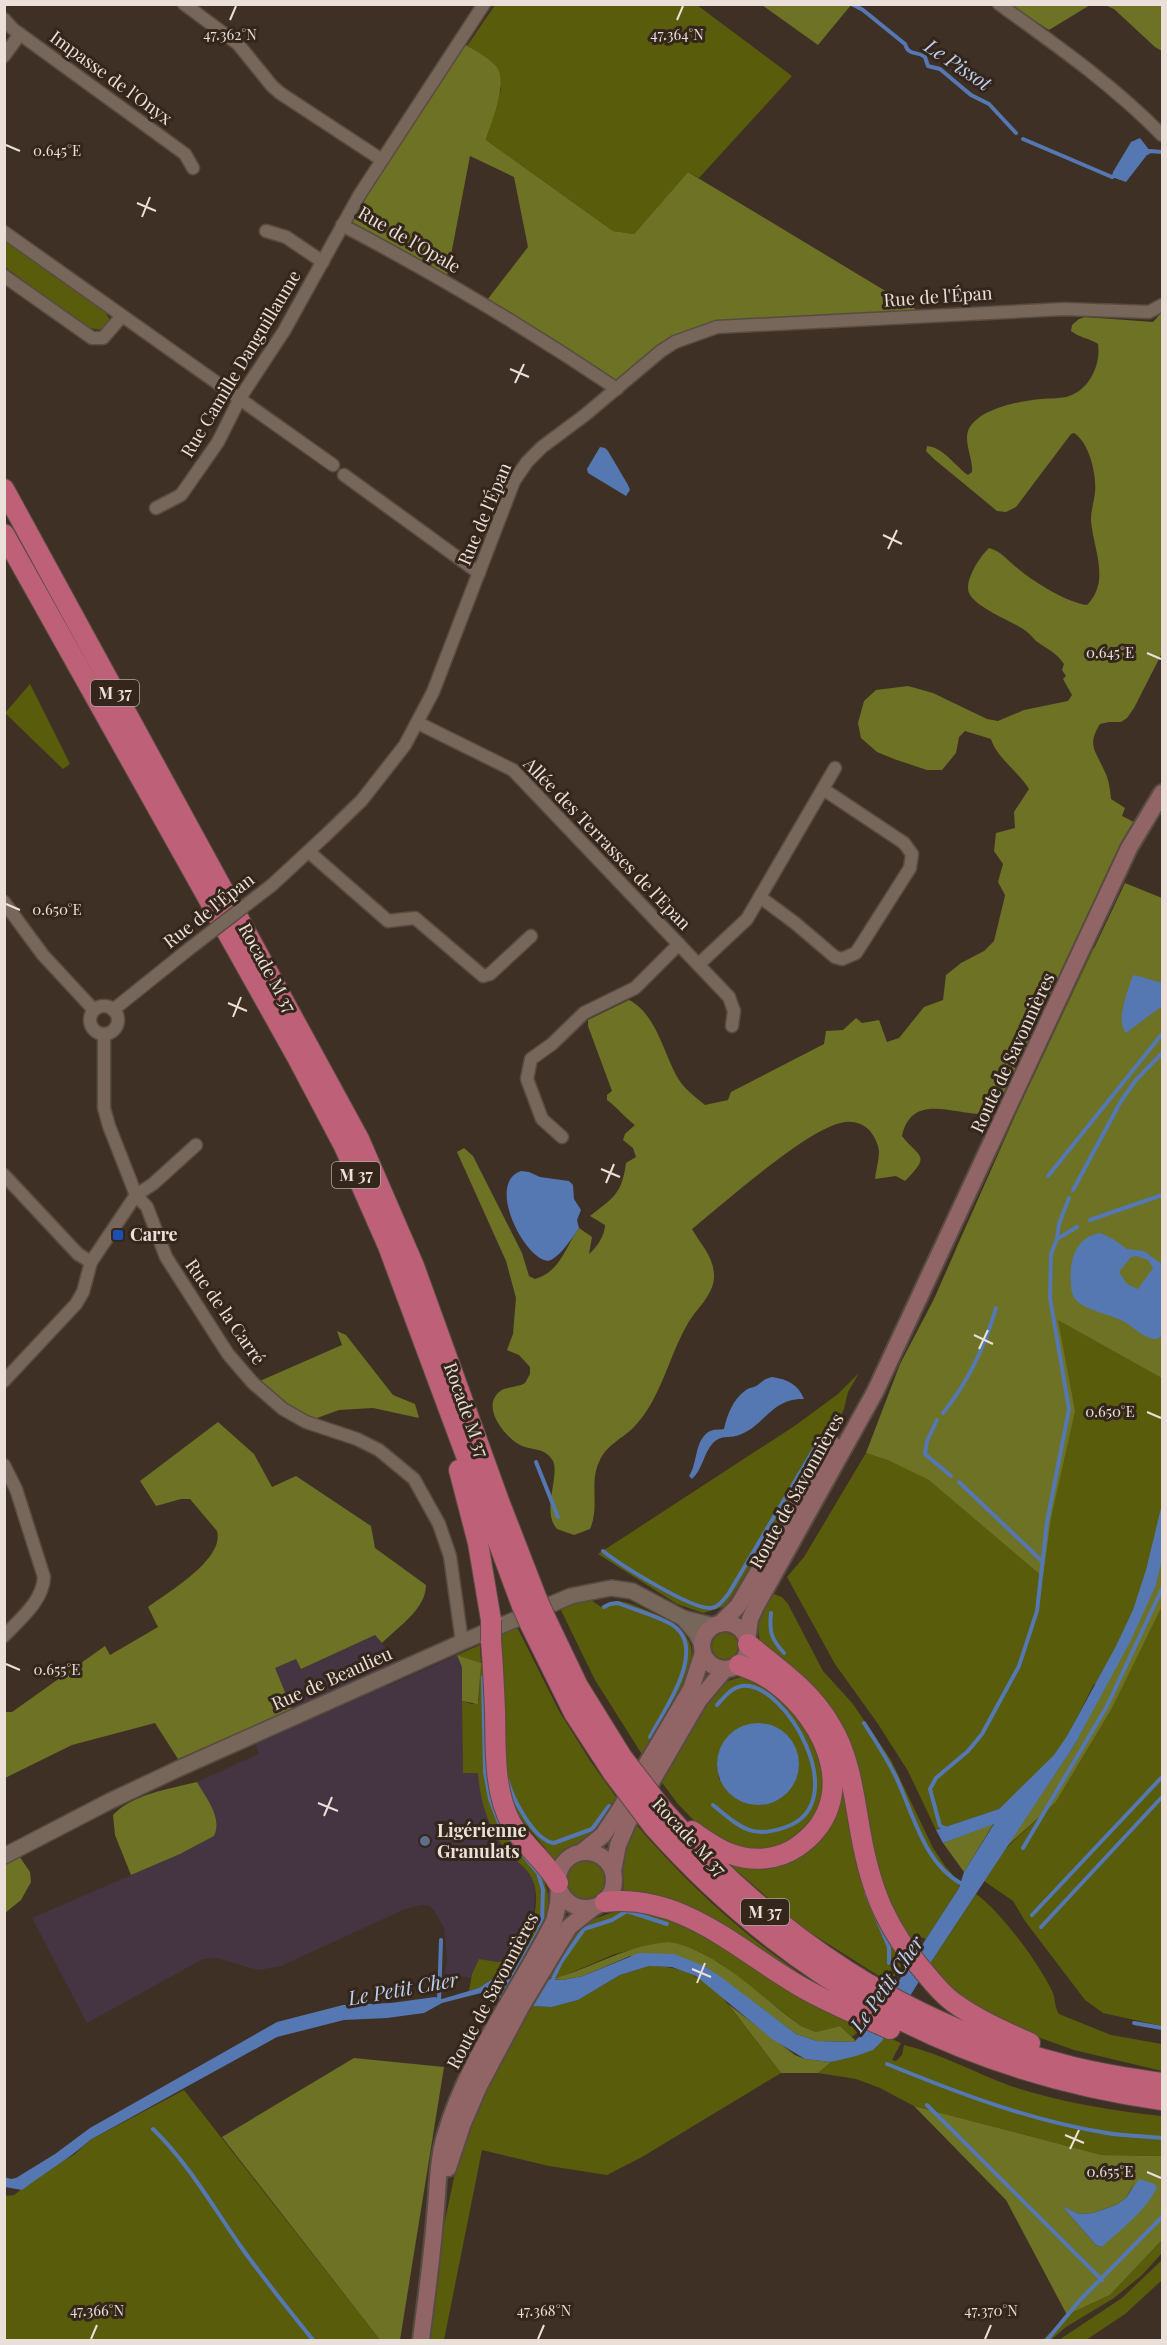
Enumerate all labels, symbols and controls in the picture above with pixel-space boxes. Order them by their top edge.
text: 47.362°N [203,24,257,44]
text: 47.364°N [650,24,704,44]
street label: Impasse de l'Onyx [46,25,178,130]
water label: Le Pissot [919,31,998,97]
text: 0.645°E [33,140,81,160]
street label: Rue de l'Opale [354,200,465,278]
street label: Rue Camille Danguillaume [175,265,306,462]
street label: Rue de l'Épan [883,280,993,312]
street label: Rue de l'Épan [452,459,516,568]
text: 0.645°E [1086,642,1134,662]
road number: M 37 [91,680,139,706]
street label: Allée des Terrasses de l'Epan [518,751,697,935]
street label: Rue de l'Épan [158,867,259,953]
text: 0.650°E [32,899,82,919]
street label: Rocade M 37 [233,918,303,1017]
street label: Route de Savonnières [964,969,1060,1136]
road number: M 37 [332,1162,380,1188]
place label: Carre [130,1222,178,1246]
marker: Carre [111,1228,125,1242]
street label: Rue de la Carré [181,1254,271,1369]
street label: Rocade M 37 [439,1359,495,1461]
text: 0.650°E [1085,1401,1135,1421]
street label: Route de Savonnières [744,1409,849,1572]
street label: Rue de Beaulieu [268,1641,396,1715]
text: 0.655°E [34,1659,80,1679]
street label: Rocade M 37 [647,1792,733,1881]
place label: Ligérienne Granulats [437,1818,527,1863]
marker: Ligérienne Granulats [418,1834,432,1848]
road number: M 37 [741,1899,789,1925]
street label: Route de Savonnières [441,1908,544,2073]
water label: Le Petit Cher [842,1929,930,2037]
water label: Le Petit Cher [345,1964,461,2011]
text: 0.655°E [1087,2161,1133,2181]
text: 47.366°N [70,2300,125,2320]
text: 47.368°N [517,2300,572,2320]
text: 47.370°N [964,2300,1018,2320]

